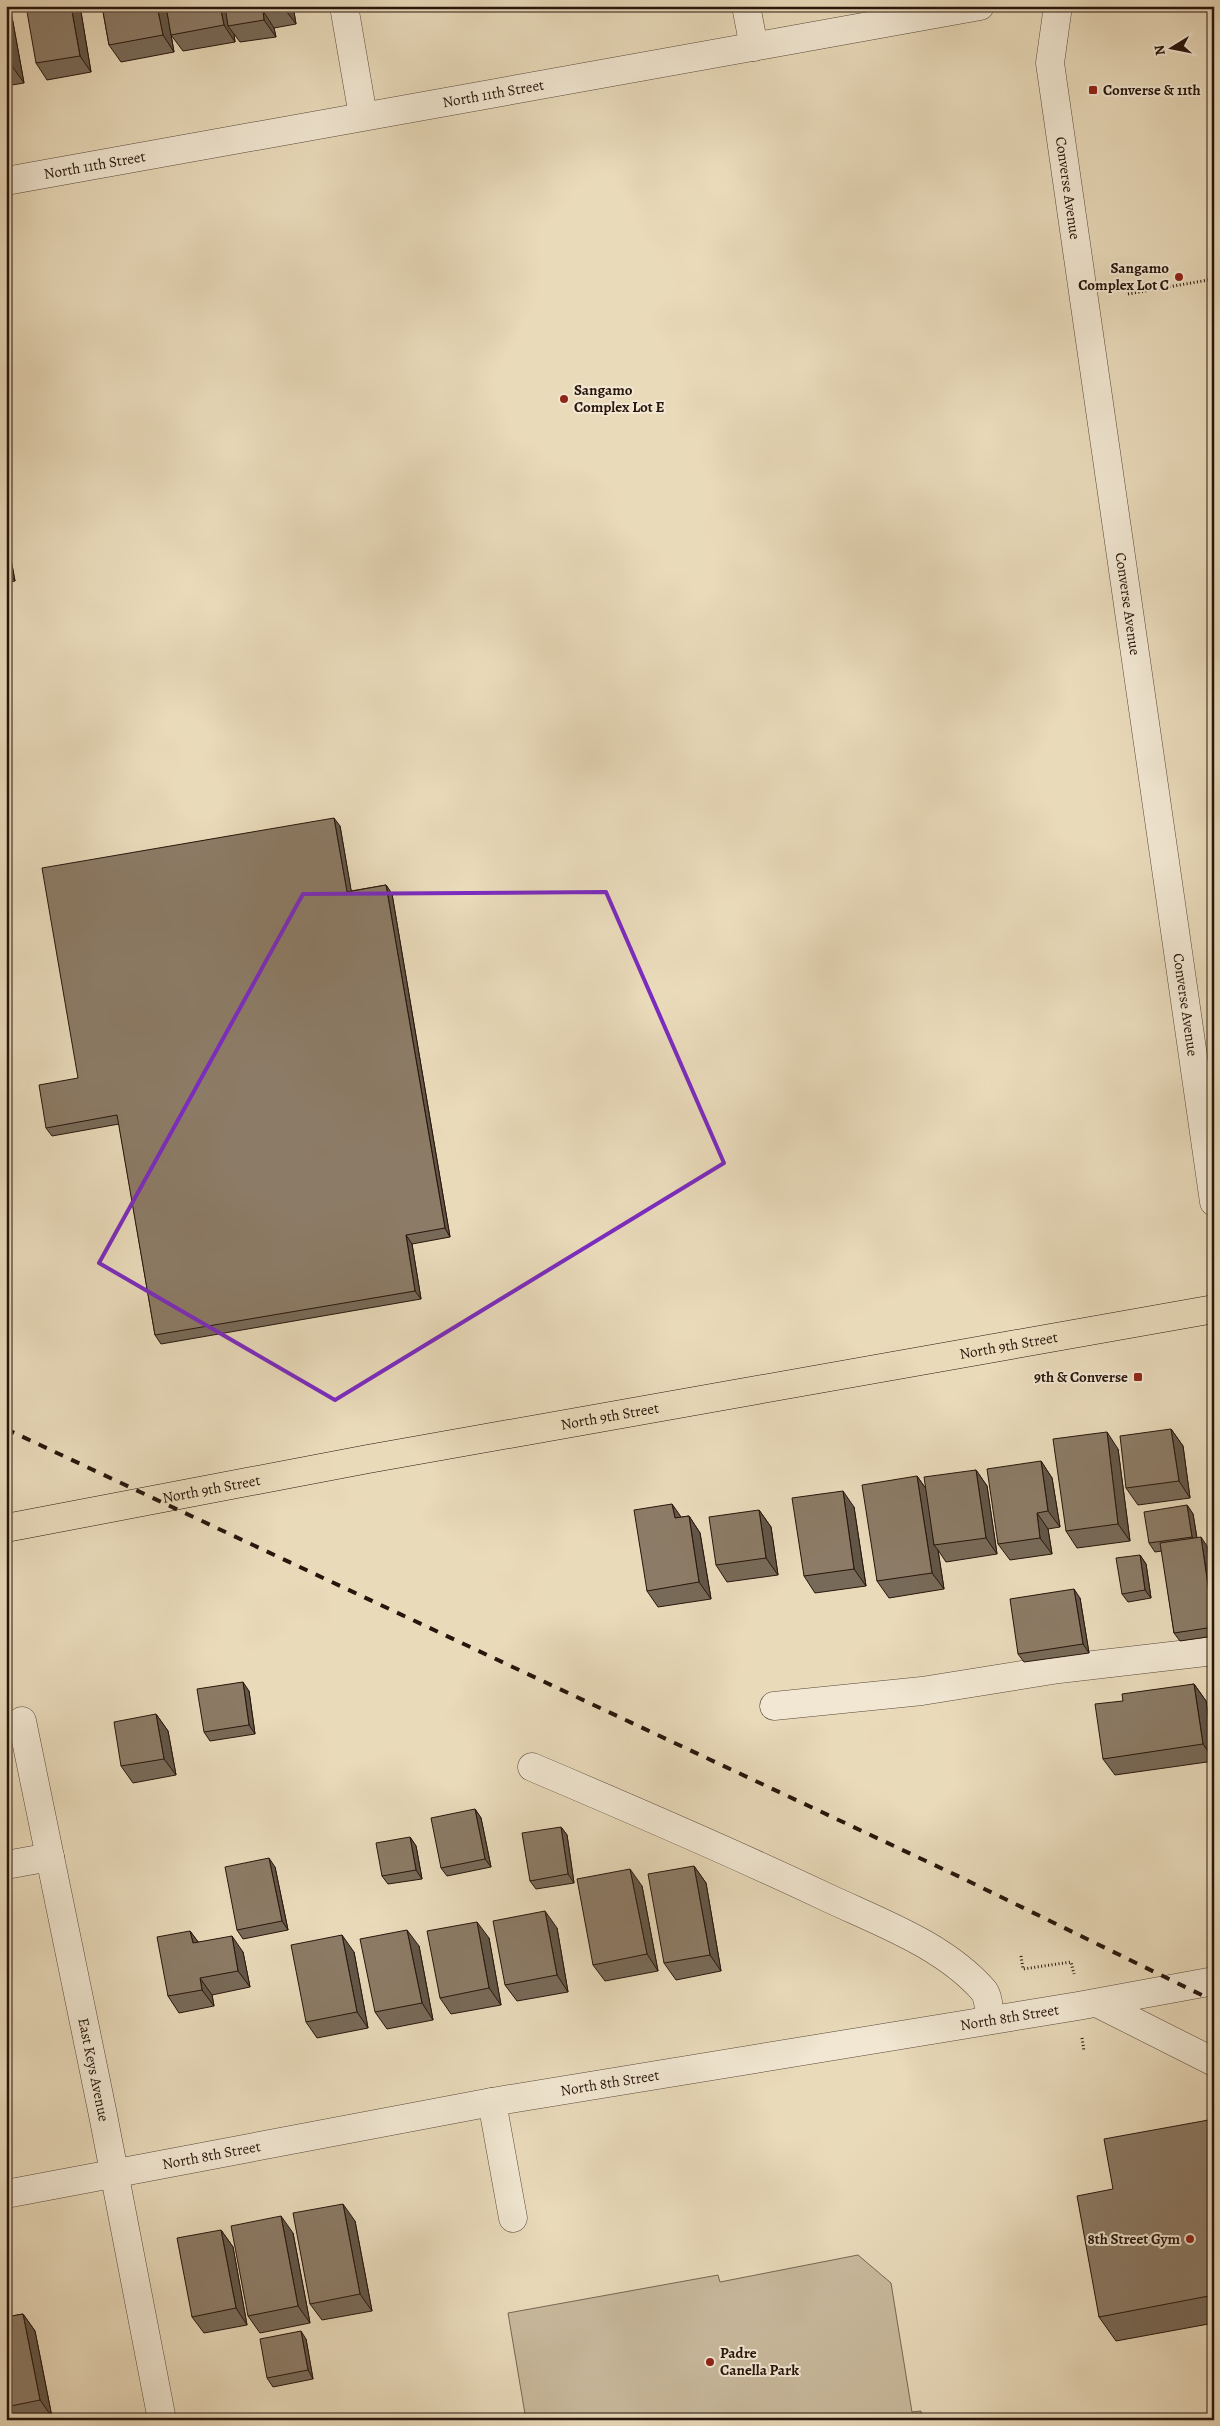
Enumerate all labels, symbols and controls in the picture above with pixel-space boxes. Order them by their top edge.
north arrow [1148,22,1198,72]
text: N [1149,43,1170,57]
street label: North 11th Street [441,75,546,112]
place label: Converse & 11th [1103,80,1201,100]
marker: Converse & 11th [1087,84,1099,96]
street label: Converse Avenue [1051,135,1085,241]
street label: North 11th Street [42,146,147,184]
place label: Sangamo Complex Lot C [1078,258,1169,295]
marker: Sangamo Complex Lot C [1173,271,1185,283]
place label: Sangamo Complex Lot E [574,380,664,417]
marker: Sangamo Complex Lot E [558,393,570,405]
street label: Converse Avenue [1111,551,1145,657]
street label: Converse Avenue [1168,952,1203,1058]
street label: North 9th Street [958,1327,1059,1364]
place label: 9th & Converse [1034,1367,1128,1387]
marker: 9th & Converse [1132,1371,1144,1383]
street label: North 9th Street [559,1398,660,1435]
street label: North 9th Street [161,1470,262,1508]
street label: North 8th Street [959,1999,1060,2035]
street label: East Keys Avenue [73,2016,114,2124]
street label: North 8th Street [559,2065,661,2101]
street label: North 8th Street [160,2136,262,2174]
place label: 8th Street Gym [1087,2229,1180,2249]
marker: 8th Street Gym [1184,2233,1196,2245]
place label: Padre Canella Park [720,2343,799,2380]
marker: Padre Canella Park [704,2356,716,2368]

